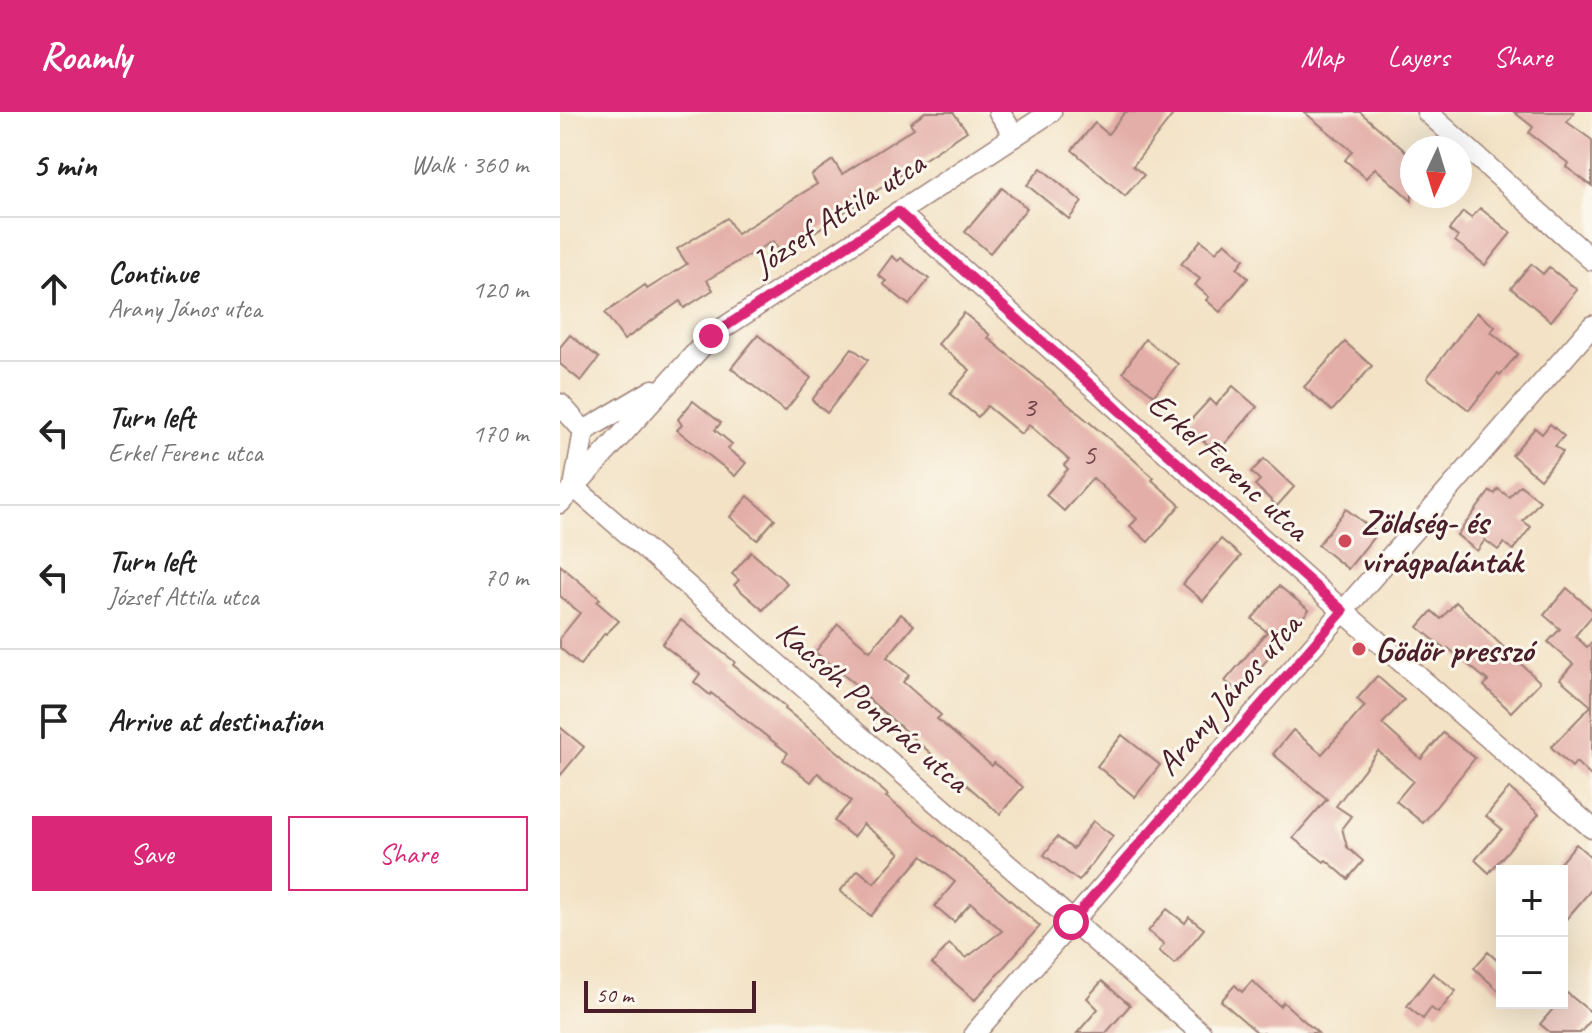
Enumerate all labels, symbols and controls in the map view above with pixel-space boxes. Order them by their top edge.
text: Roamly [40,33,131,80]
text: Map [1301,39,1344,74]
text: Layers [1388,39,1449,74]
text: Share [1493,39,1552,74]
north arrow [1400,136,1472,208]
street label: József Attila utca [742,140,934,286]
text: 5 min [32,143,97,186]
text: Walk · 360 m [411,148,528,181]
text: Continue [108,254,198,292]
icon: ahead [32,267,76,311]
text: 120 m [472,273,528,306]
text: Arany János utca [108,292,262,325]
route end [693,318,729,354]
street label: Erkel Ferenc utca [1139,382,1320,551]
house number: 3 [1022,387,1038,425]
text: Turn left [108,398,195,436]
icon: left [32,411,76,455]
text: 170 m [472,417,528,450]
house number: 5 [1082,435,1097,473]
text: Erkel Ferenc utca [108,436,263,469]
place label: Zöldség- és virágpalánták [1361,500,1525,582]
marker: Zöldség- és virágpalánták [1336,532,1354,550]
text: Turn left [108,542,195,580]
icon: left [32,555,76,599]
text: 70 m [484,561,528,594]
text: József Attila utca [108,580,259,613]
street label: Arany János utca [1146,602,1312,784]
street label: Kacsóh Pongrác utca [768,610,980,803]
place label: Gödör presszó [1375,628,1538,671]
marker: Gödör presszó [1350,640,1368,658]
icon: arrive [32,699,76,743]
text: Arrive at destination [108,702,323,740]
button: Save [32,816,272,891]
button: Share [288,816,528,891]
map controls [1496,865,1568,1009]
button: + [1496,865,1568,937]
route start [1053,904,1089,940]
button: − [1496,937,1568,1009]
scale bar [584,977,756,1013]
text: 50 m [596,981,633,1009]

